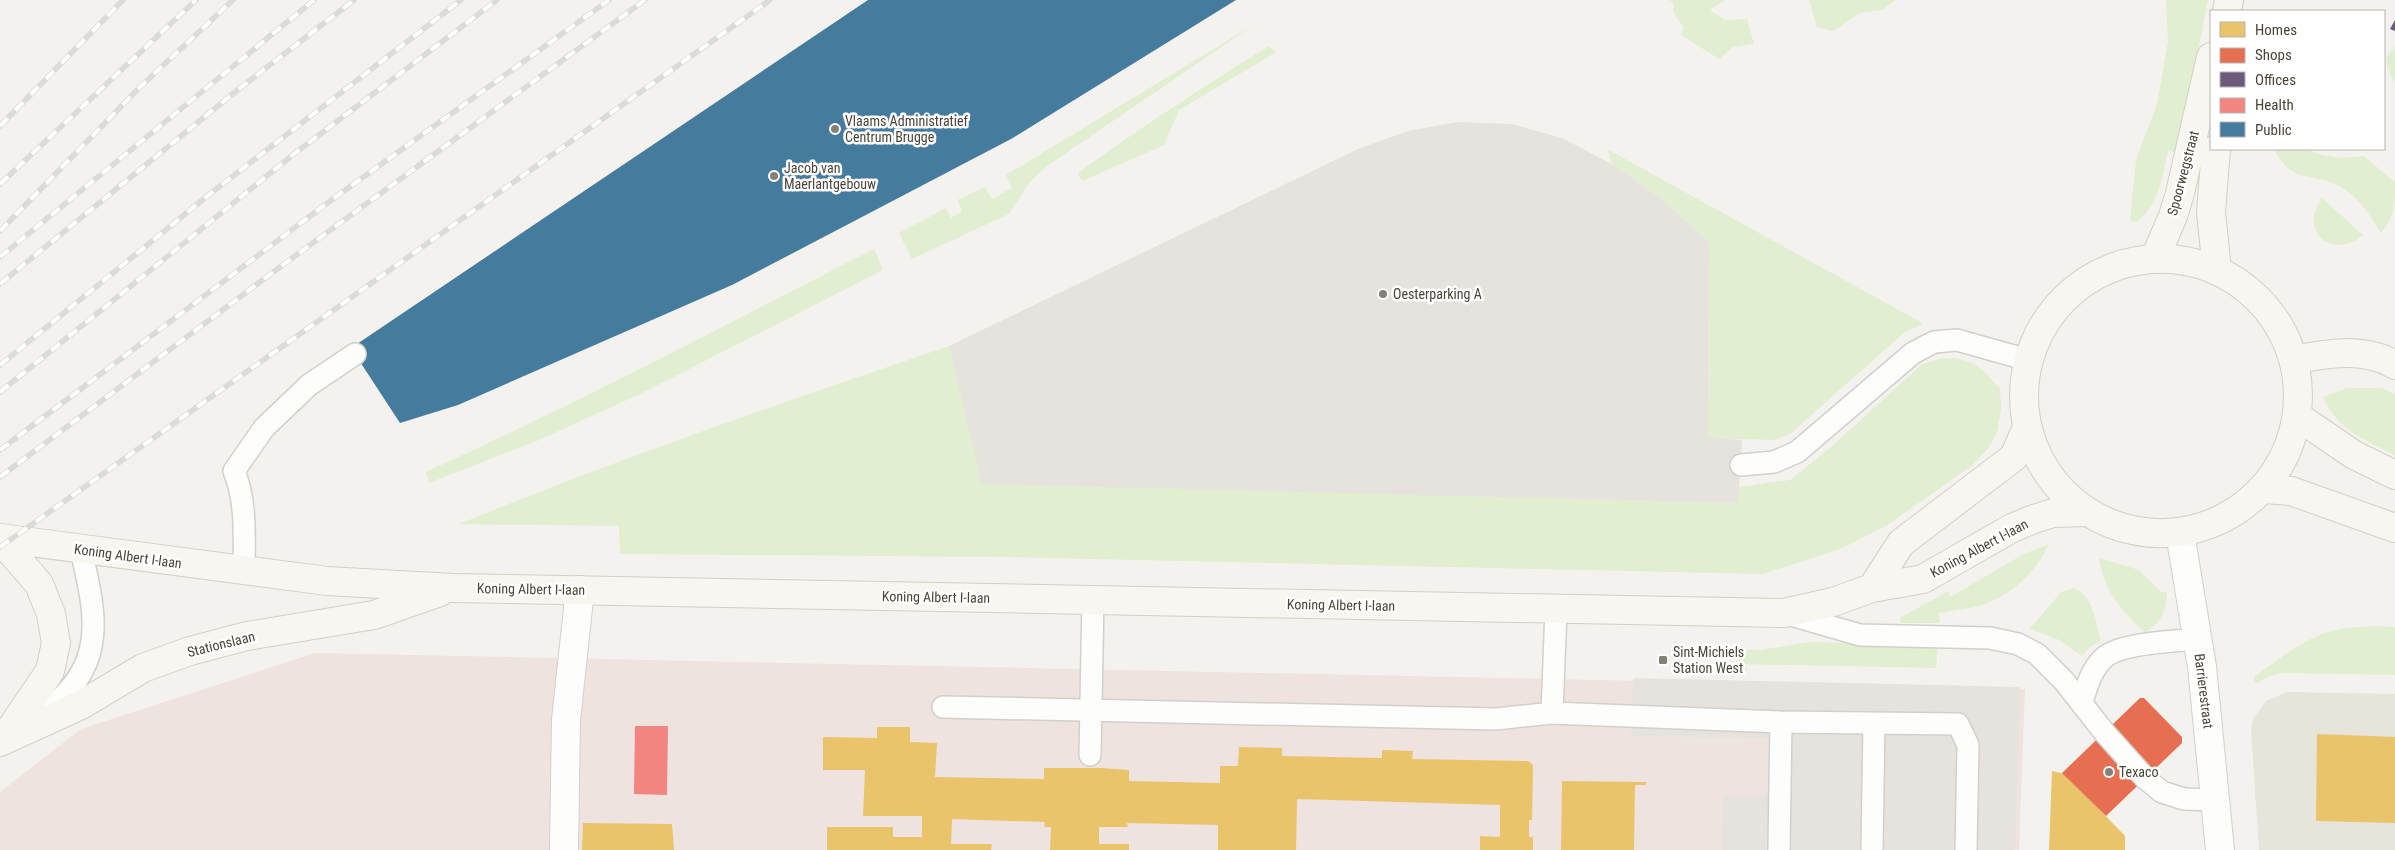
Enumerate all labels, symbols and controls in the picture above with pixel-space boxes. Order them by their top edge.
legend [2210,10,2385,150]
text: Homes [2255,21,2297,39]
text: Shops [2255,46,2292,64]
text: Offices [2255,71,2296,89]
text: Health [2255,96,2294,114]
place label: Vlaams Administratief Centrum Brugge [845,113,969,145]
text: Public [2255,121,2292,139]
marker: Vlaams Administratief Centrum Brugge [829,123,841,135]
street label: Spoorwegstraat [2164,129,2202,217]
place label: Jacob van Maerlantgebouw [784,160,876,192]
marker: Jacob van Maerlantgebouw [768,170,780,182]
place label: Oesterparking A [1393,286,1482,302]
marker: Oesterparking A [1377,288,1389,300]
street label: Koning Albert I-laan [1927,515,2031,581]
street label: Koning Albert I-laan [73,541,183,571]
street label: Koning Albert I-laan [477,580,585,598]
street label: Koning Albert I-laan [882,588,990,606]
street label: Koning Albert I-laan [1287,596,1395,614]
street label: Stationslaan [186,628,256,660]
place label: Sint-Michiels Station West [1673,644,1744,676]
street label: Barrierestraat [2191,653,2217,729]
marker: Sint-Michiels Station West [1657,654,1669,666]
place label: Texaco [2119,764,2159,780]
marker: Texaco [2103,766,2115,778]

